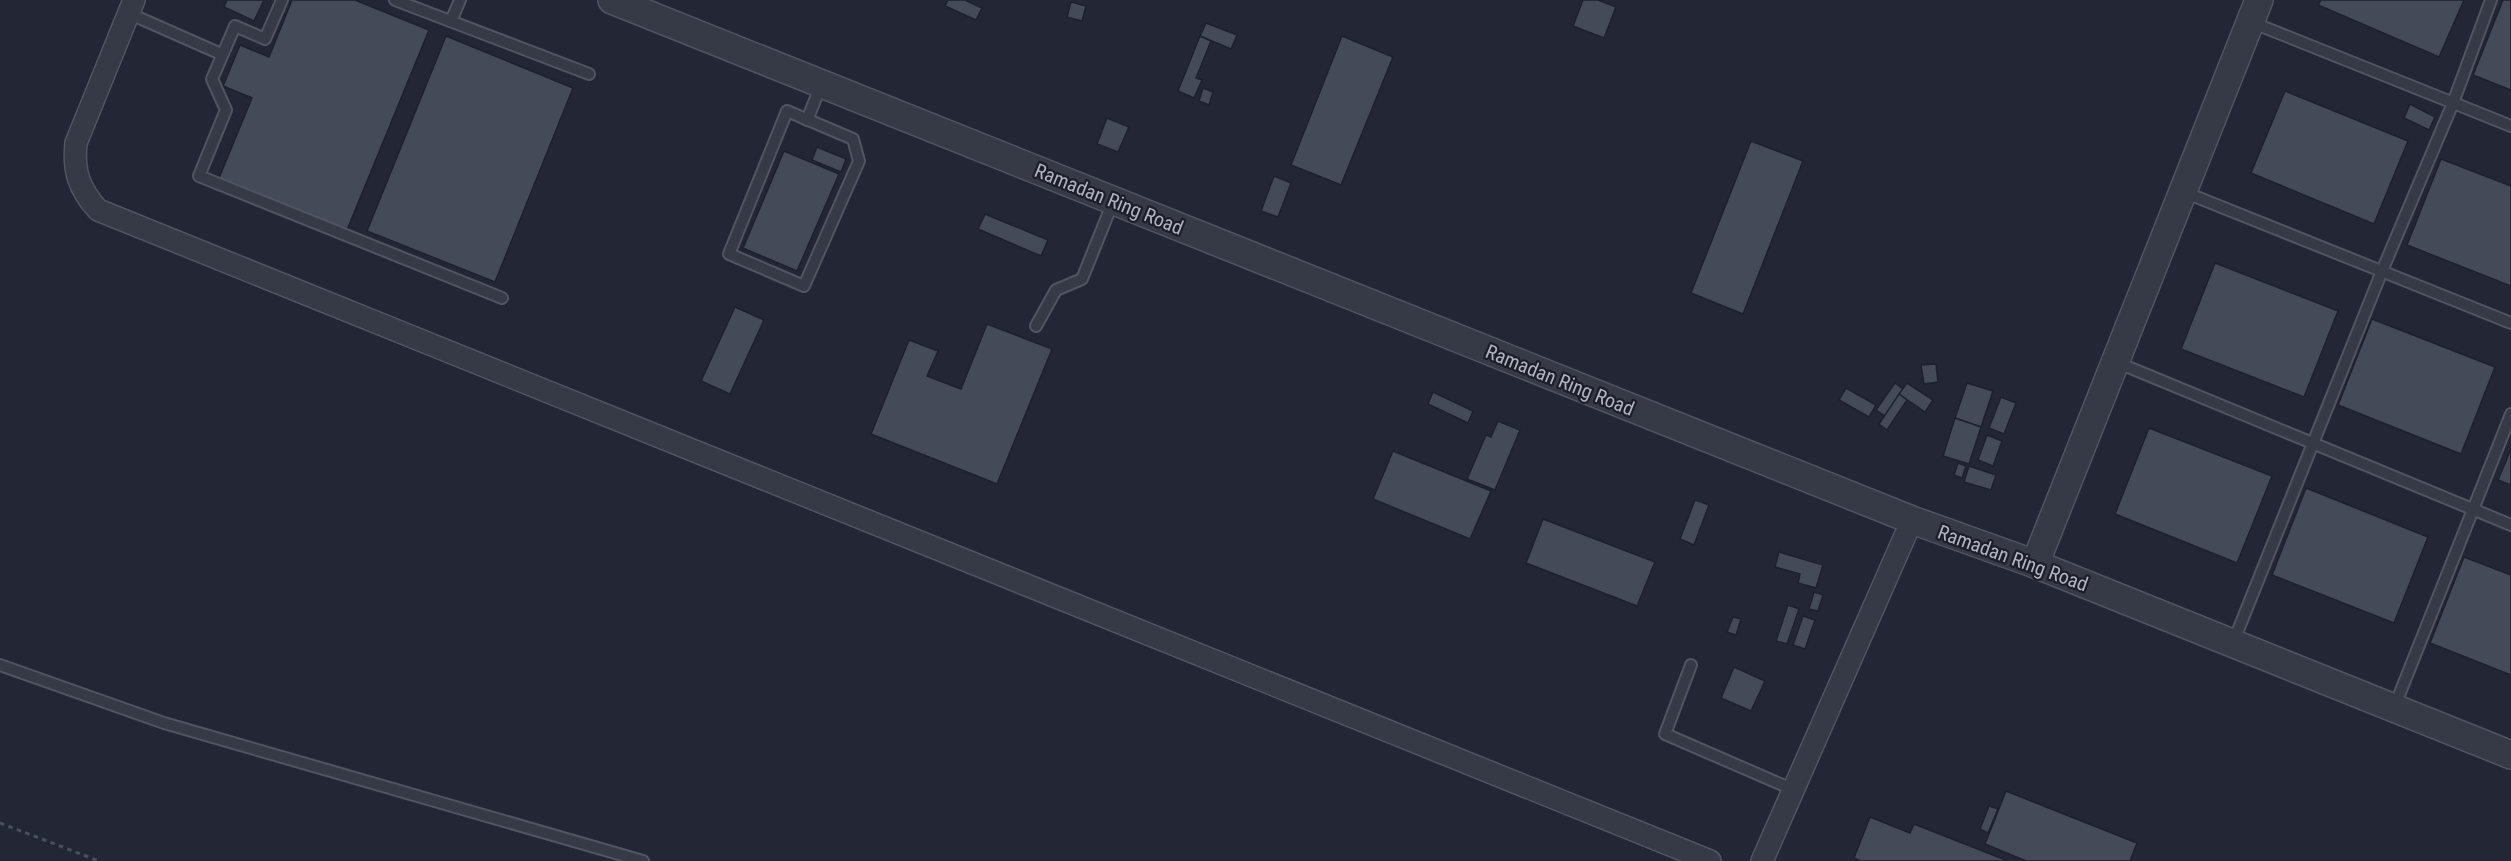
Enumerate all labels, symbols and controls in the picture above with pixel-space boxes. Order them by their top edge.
street label: Ramadan Ring Road [1031,158,1187,240]
street label: Ramadan Ring Road [1482,339,1638,421]
street label: Ramadan Ring Road [1935,520,2091,596]

